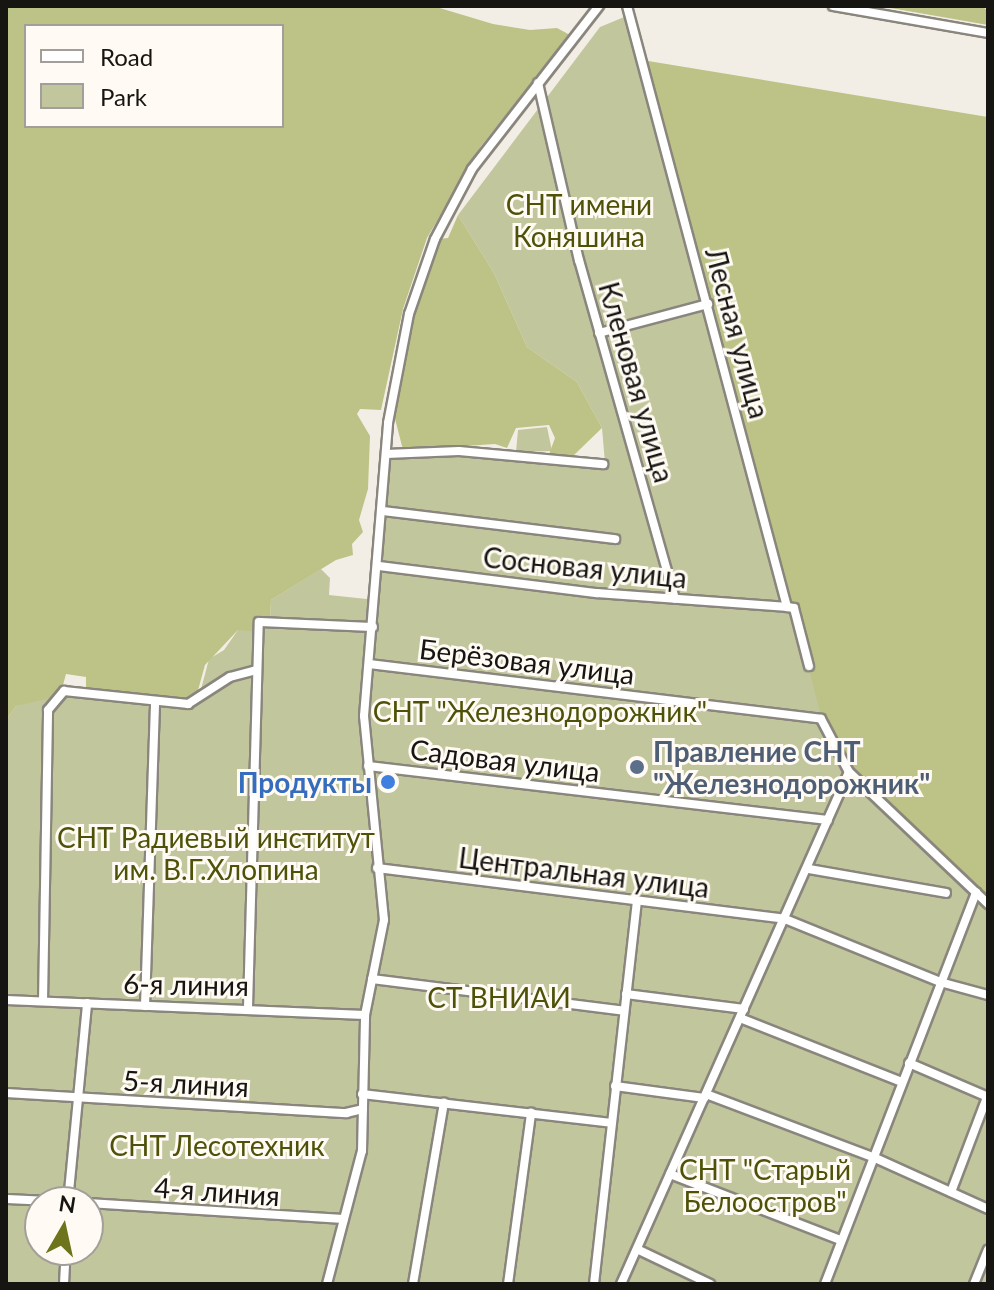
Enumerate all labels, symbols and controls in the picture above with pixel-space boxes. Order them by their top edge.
legend [24,24,284,128]
text: Road [100,42,153,71]
text: Park [100,82,147,111]
park label: СНТ имени Коняшина [506,187,652,253]
street label: Лесная улица [699,244,777,422]
street label: Кленовая улица [592,278,682,486]
street label: Сосновая улица [482,540,688,594]
street label: Берёзовая улица [418,631,636,691]
park label: СНТ "Железнодорожник" [373,694,707,728]
street label: Садовая улица [408,732,602,788]
place label: Правление СНТ "Железнодорожник" [653,734,930,800]
marker: Правление СНТ "Железнодорожник" [628,758,646,776]
place label: Продукты [238,765,372,799]
marker: Продукты [379,773,397,791]
park label: СНТ Радиевый институт им. В.Г.Хлопина [57,820,375,886]
street label: Центральная улица [457,840,711,904]
street label: 6-я линия [123,966,249,1002]
park label: СТ ВНИАИ [427,980,571,1014]
street label: 5-я линия [122,1063,250,1103]
park label: СНТ Лесотехник [109,1128,325,1162]
park label: СНТ "Старый Белоостров" [679,1152,851,1218]
street label: 4-я линия [153,1170,281,1212]
north arrow [24,1186,104,1266]
text: N [57,1189,78,1218]

